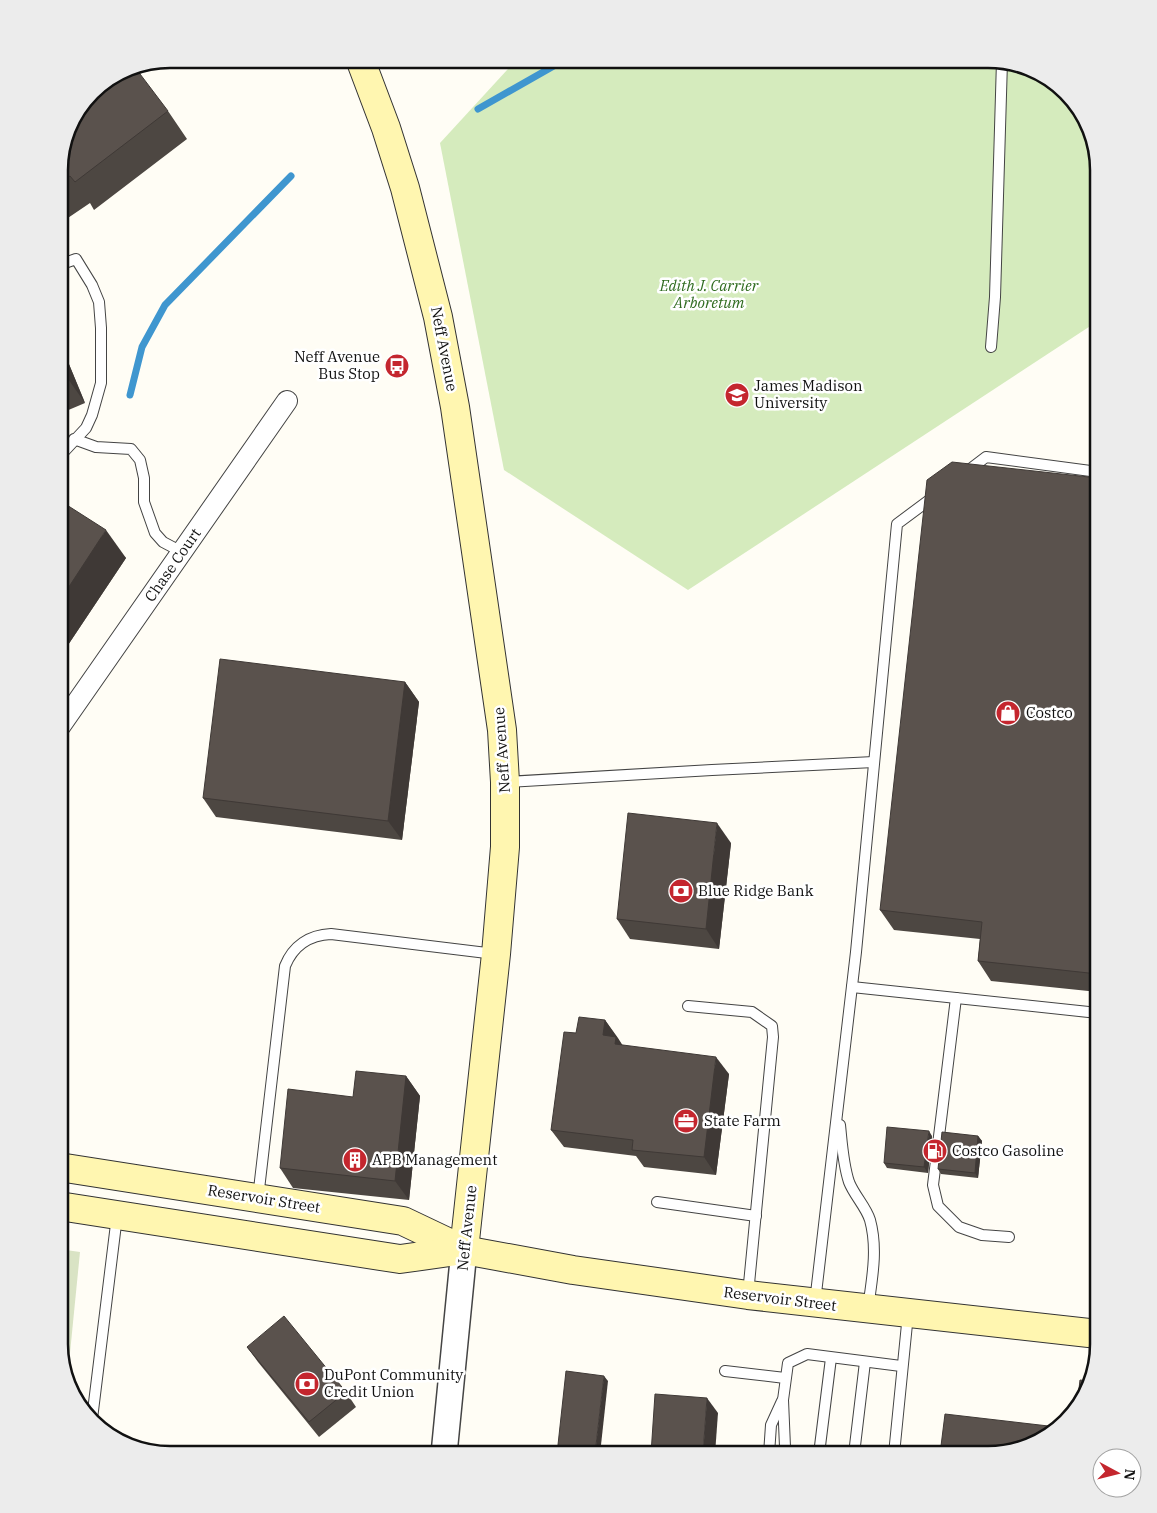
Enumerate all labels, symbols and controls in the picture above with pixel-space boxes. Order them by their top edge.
park label: Edith J. Carrier Arboretum [659,276,759,312]
street label: Neff Avenue [427,305,462,393]
place label: Neff Avenue Bus Stop [294,347,380,383]
bus stop icon: Neff Avenue Bus Stop [384,353,410,379]
place label: James Madison University [754,376,863,412]
school or university icon: James Madison University [724,382,750,408]
street label: Chase Court [140,524,205,605]
shop icon: Costco [995,700,1021,726]
place label: Costco [1026,703,1073,722]
street label: Neff Avenue [489,706,514,794]
bank icon: Blue Ridge Bank [668,878,694,904]
place label: Blue Ridge Bank [698,881,814,900]
office icon: State Farm [673,1108,699,1134]
place label: State Farm [704,1111,781,1130]
fuel station icon: Costco Gasoline [922,1138,948,1164]
place label: Costco Gasoline [952,1141,1064,1160]
building icon: APB Management [342,1147,368,1173]
place label: APB Management [372,1150,498,1169]
street label: Reservoir Street [206,1180,322,1217]
street label: Neff Avenue [453,1184,480,1272]
street label: Reservoir Street [722,1282,838,1315]
place label: DuPont Community Credit Union [324,1365,463,1401]
bank icon: DuPont Community Credit Union [294,1371,320,1397]
north arrow [1092,1448,1142,1498]
text: N [1120,1468,1140,1481]

